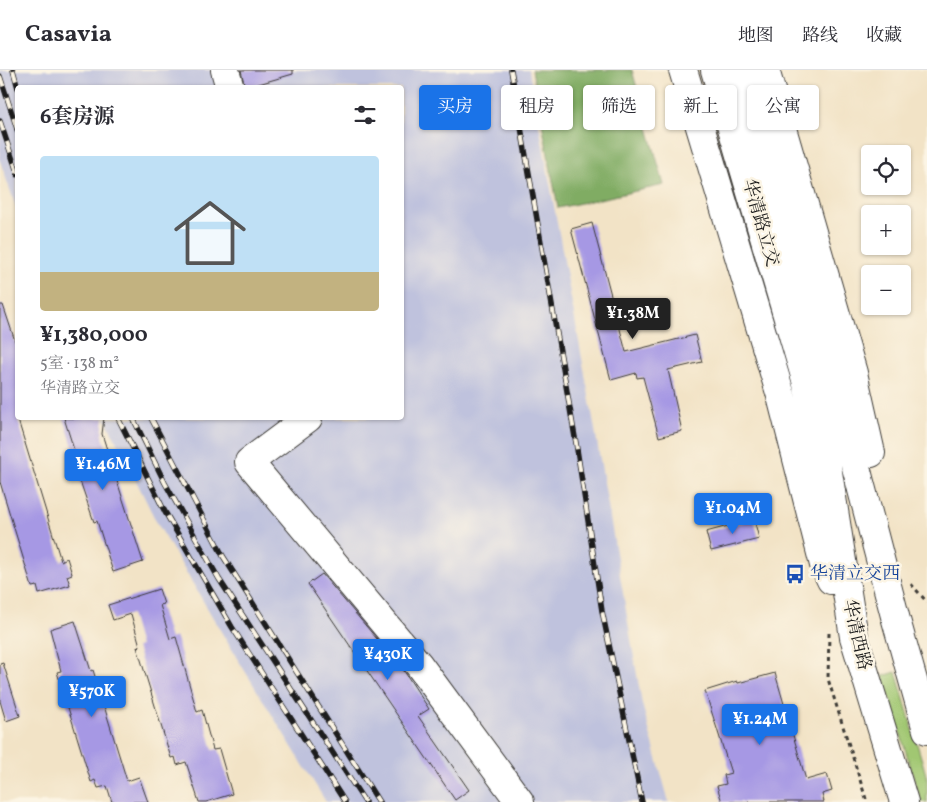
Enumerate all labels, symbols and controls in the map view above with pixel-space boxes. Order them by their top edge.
text: Casavia [25,18,112,52]
text: 地图 [738,24,774,49]
text: 路线 [802,24,838,49]
text: 收藏 [866,24,902,49]
chip: 买房 [419,85,491,130]
chip: 租房 [501,85,573,130]
chip: 筛选 [583,85,655,130]
chip: 新上 [665,85,737,130]
chip: 公寓 [747,85,819,130]
icon: filters [351,101,379,129]
text: 6套房源 [40,103,115,132]
map controls [861,145,911,315]
button: locate [861,145,911,195]
street label: 华清路立交 [736,176,784,270]
icon: home [165,188,255,278]
button: + [861,205,911,255]
button: − [861,265,911,315]
pin: ¥1.38M [592,298,674,340]
text: ¥1.38M [606,303,660,325]
text: ¥1,380,000 [40,321,148,350]
text: 5室 · 138 m² [40,353,119,375]
text: 华清路立交 [40,378,120,400]
pin: ¥1.46M [62,448,144,491]
text: ¥1.46M [76,454,130,476]
pin: ¥1.04M [692,492,774,535]
text: ¥1.04M [705,498,761,520]
place label: 华清立交西 [810,562,900,587]
bus stop icon: 华清立交西 [784,563,806,585]
street label: 华清西路 [836,597,876,673]
pin: ¥430K [353,638,423,681]
text: ¥430K [364,644,412,666]
pin: ¥570K [57,676,127,718]
text: ¥570K [69,681,115,703]
pin: ¥1.24M [719,704,801,746]
text: ¥1.24M [733,709,787,731]

